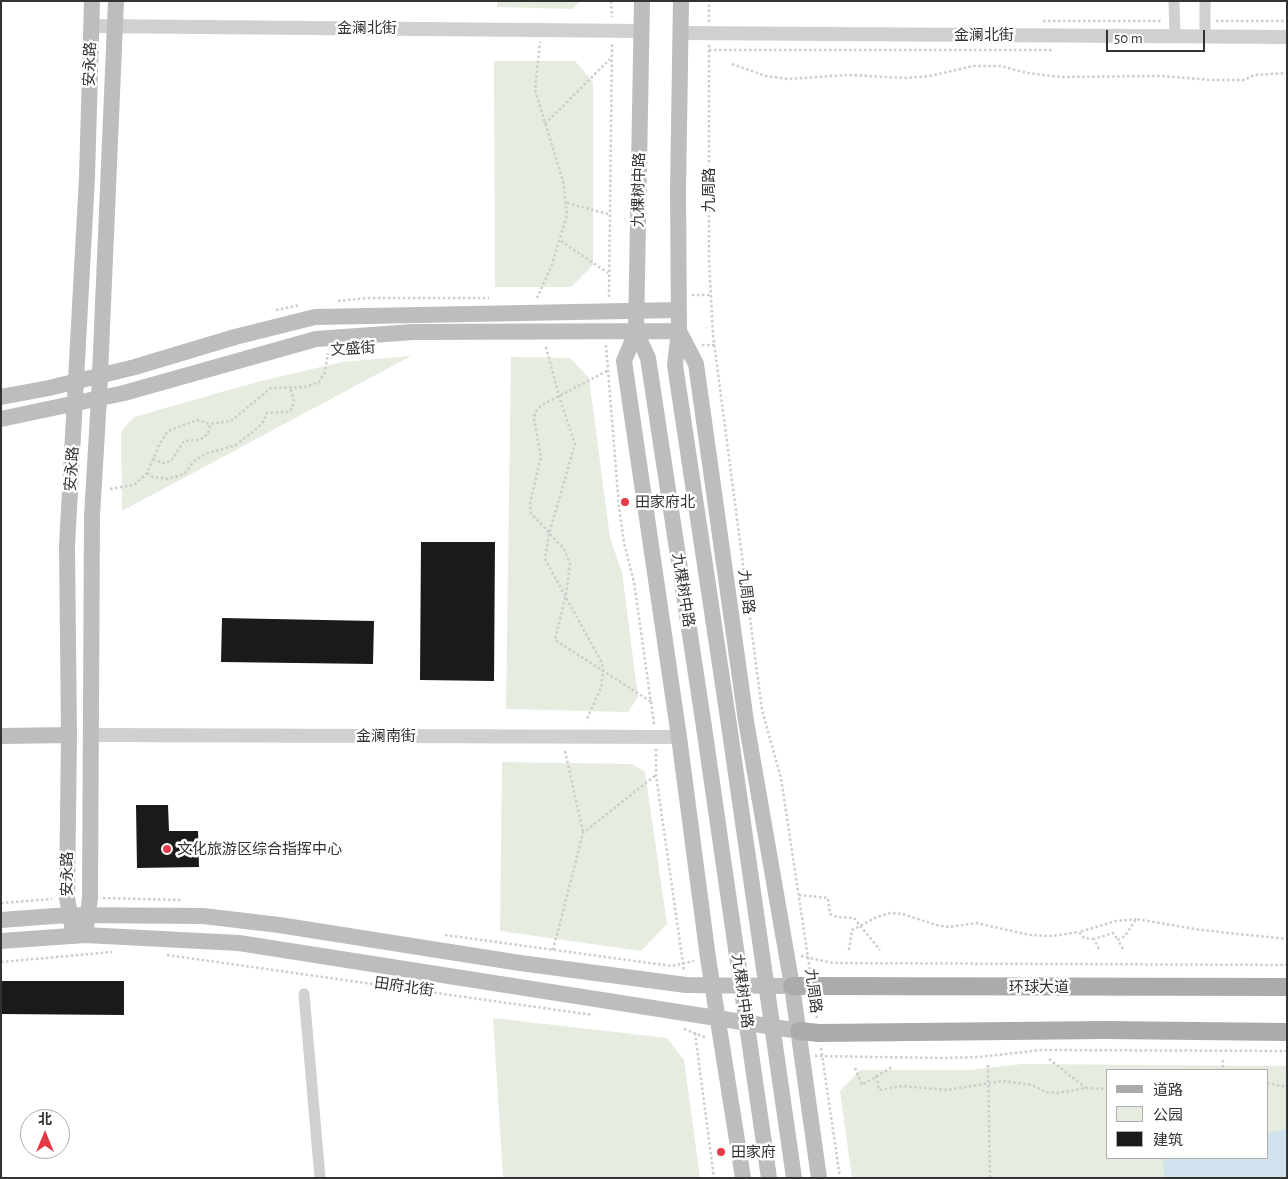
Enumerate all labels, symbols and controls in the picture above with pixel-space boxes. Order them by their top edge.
street label: 金澜北街 [337,19,397,37]
scale bar [1108,20,1207,52]
street label: 金澜北街 [954,26,1014,44]
text: 50 m [1114,31,1143,46]
street label: 安永路 [80,41,100,87]
street label: 九棵树中路 [629,152,649,228]
street label: 九周路 [700,168,718,212]
street label: 文盛街 [330,338,376,360]
street label: 安永路 [61,446,83,492]
place label: 田家府北 [635,493,695,511]
marker: 田家府北 [619,496,631,508]
street label: 九棵树中路 [668,552,698,628]
street label: 九周路 [734,569,758,615]
street label: 金澜南街 [356,727,416,745]
place label: 文化旅游区综合指挥中心 [177,840,342,858]
marker: 文化旅游区综合指挥中心 [161,843,173,855]
street label: 安永路 [58,852,76,896]
street label: 九棵树中路 [728,953,756,1029]
street label: 九周路 [801,967,825,1015]
street label: 田府北街 [373,974,435,1000]
street label: 环球大道 [1009,978,1069,996]
legend [1106,1069,1268,1159]
text: 道路 [1153,1083,1183,1098]
text: 公园 [1153,1108,1183,1123]
north arrow [20,1109,70,1159]
text: 北 [38,1113,52,1127]
text: 建筑 [1153,1133,1183,1148]
place label: 田家府 [731,1143,776,1161]
marker: 田家府 [715,1146,727,1158]

